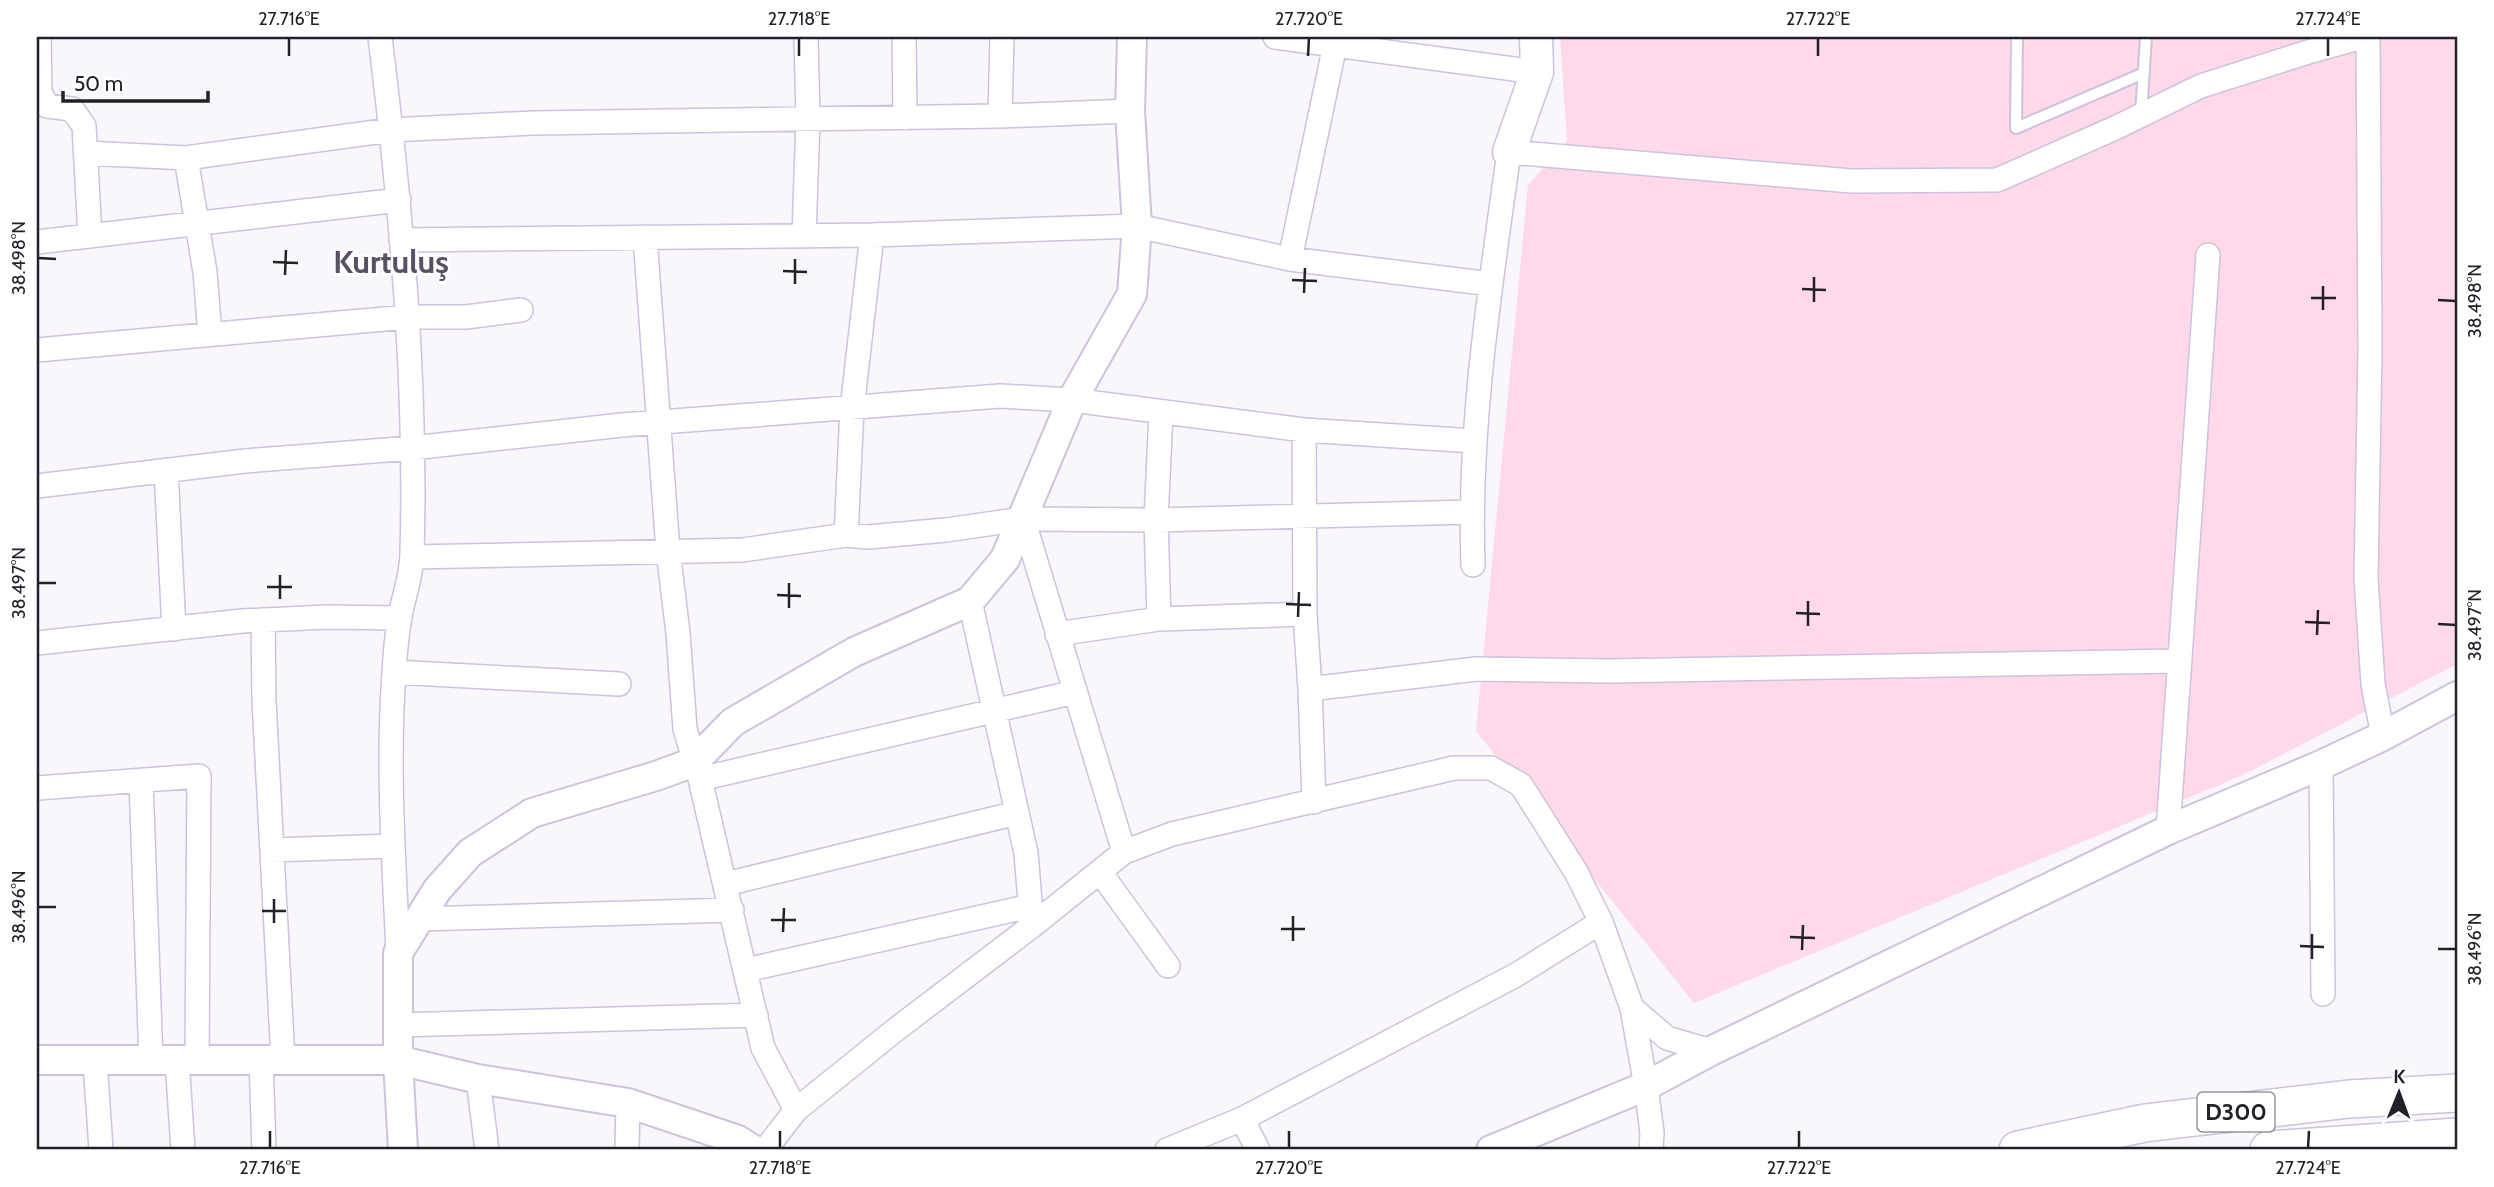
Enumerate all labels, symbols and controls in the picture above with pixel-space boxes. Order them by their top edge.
text: 27.716°E [258,8,320,30]
text: 27.718°E [768,8,830,30]
text: 27.720°E [1275,8,1343,30]
text: 27.722°E [1786,8,1850,30]
text: 27.724°E [2295,8,2361,30]
scale bar [63,60,208,104]
text: 50 m [74,71,123,96]
text: 38.498°N [8,221,30,295]
district label: Kurtuluş [333,242,449,281]
text: 38.498°N [2464,264,2486,338]
text: 38.497°N [8,547,30,619]
text: 38.497°N [2464,589,2486,661]
text: 38.496°N [8,871,30,943]
text: 38.496°N [2464,913,2486,985]
north arrow [2364,1058,2434,1128]
text: K [2393,1065,2406,1088]
road number: D300 [2198,1092,2274,1132]
text: 27.716°E [239,1157,301,1179]
text: 27.718°E [749,1157,811,1179]
text: 27.720°E [1255,1157,1323,1179]
text: 27.722°E [1767,1157,1831,1179]
text: 27.724°E [2275,1157,2341,1179]

